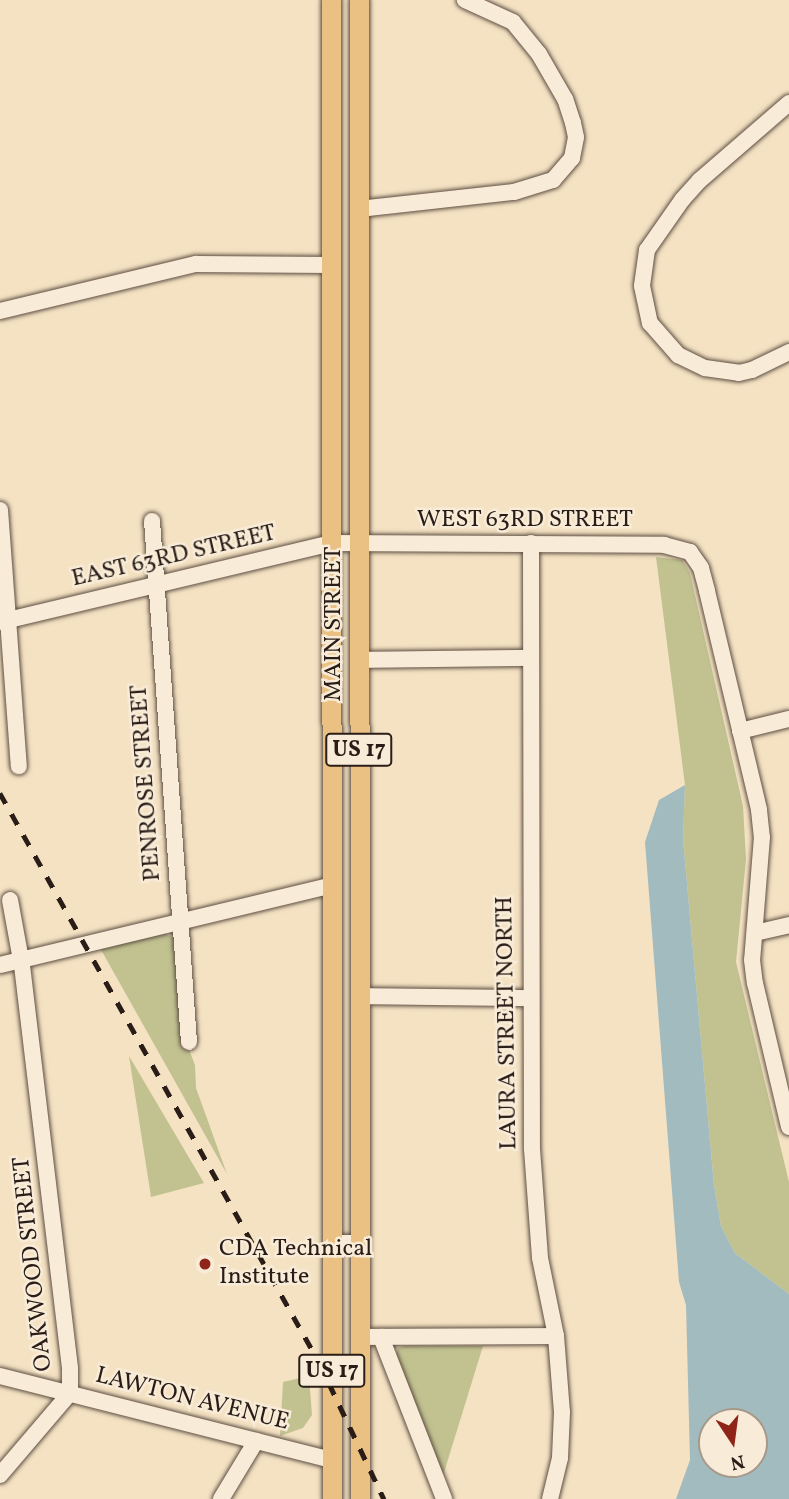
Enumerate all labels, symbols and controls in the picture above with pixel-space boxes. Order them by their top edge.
street label: WEST 63RD STREET [416,507,634,535]
street label: EAST 63RD STREET [69,519,279,595]
street label: MAIN STREET [321,547,349,701]
street label: PENROSE STREET [126,684,168,882]
road number: US 17 [324,730,394,770]
street label: LAURA STREET NORTH [491,895,525,1151]
street label: OAKWOOD STREET [8,1155,60,1373]
place label: CDA Technical Institute [219,1236,373,1292]
marker: CDA Technical Institute [197,1256,213,1272]
road number: US 17 [297,1352,367,1390]
street label: LAWTON AVENUE [92,1362,292,1438]
north arrow [698,1408,768,1478]
text: N [728,1447,747,1476]

